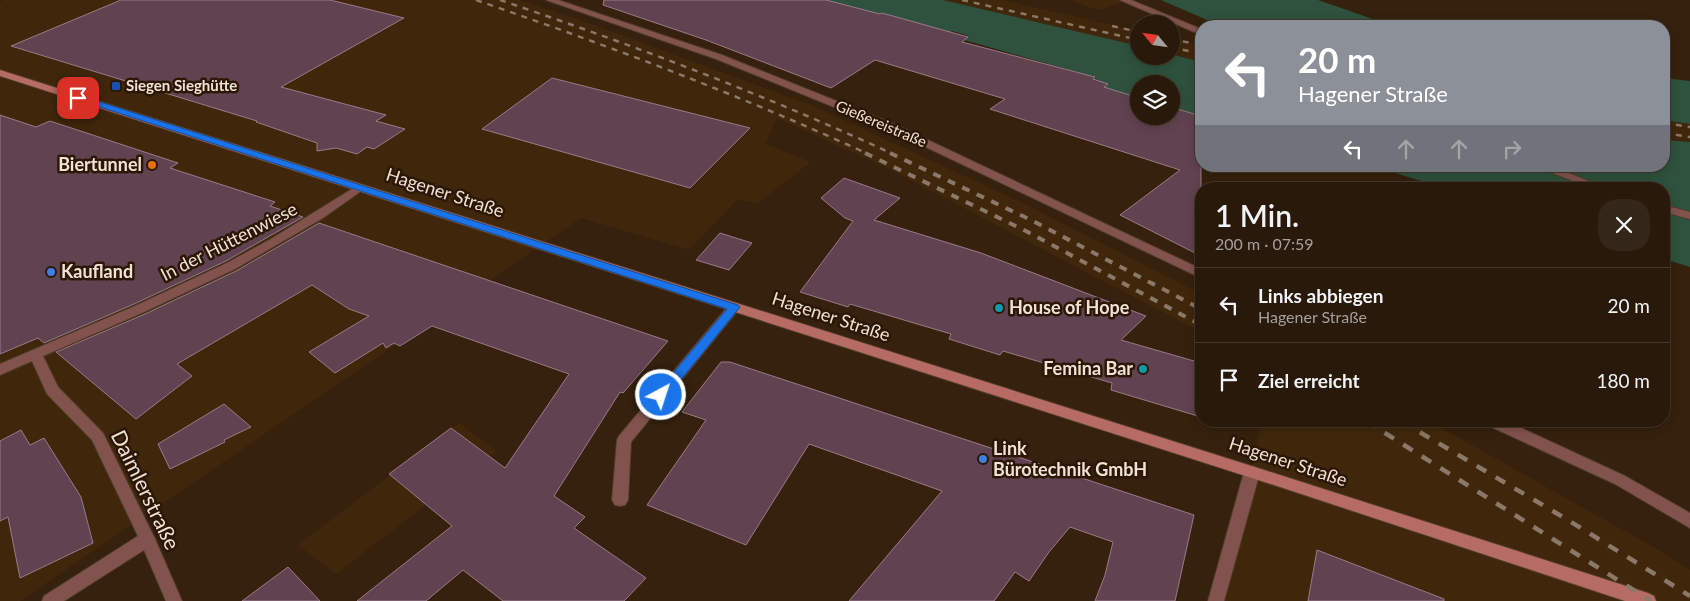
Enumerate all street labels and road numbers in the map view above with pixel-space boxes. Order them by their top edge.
street label: Gießereistraße [833,96,930,150]
street label: Hagener Straße [384,163,507,221]
street label: In der Hüttenwiese [156,197,301,285]
street label: Hagener Straße [770,287,893,345]
street label: Daimlerstraße [107,425,186,553]
street label: Hagener Straße [1227,432,1350,490]

